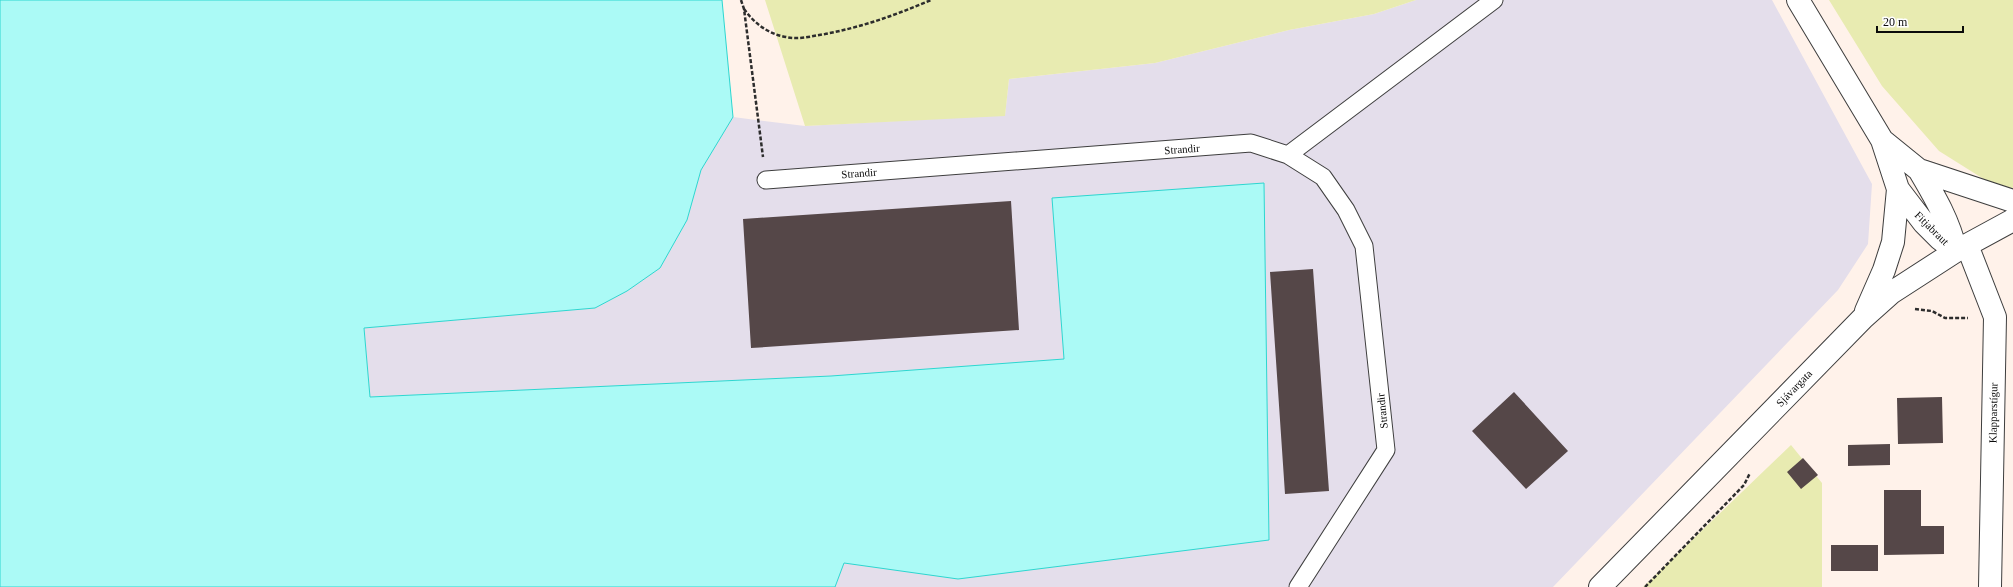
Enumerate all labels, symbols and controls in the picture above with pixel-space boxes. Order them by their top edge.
scale bar [1877,8,1963,34]
text: 20 m [1883,15,1908,29]
street label: Strandir [1164,142,1200,156]
street label: Strandir [841,166,877,180]
street label: Fitjabraut [1913,209,1951,247]
street label: Sjávargata [1774,367,1814,409]
street label: Klapparstígur [1986,382,2000,443]
street label: Strandir [1374,392,1390,429]

